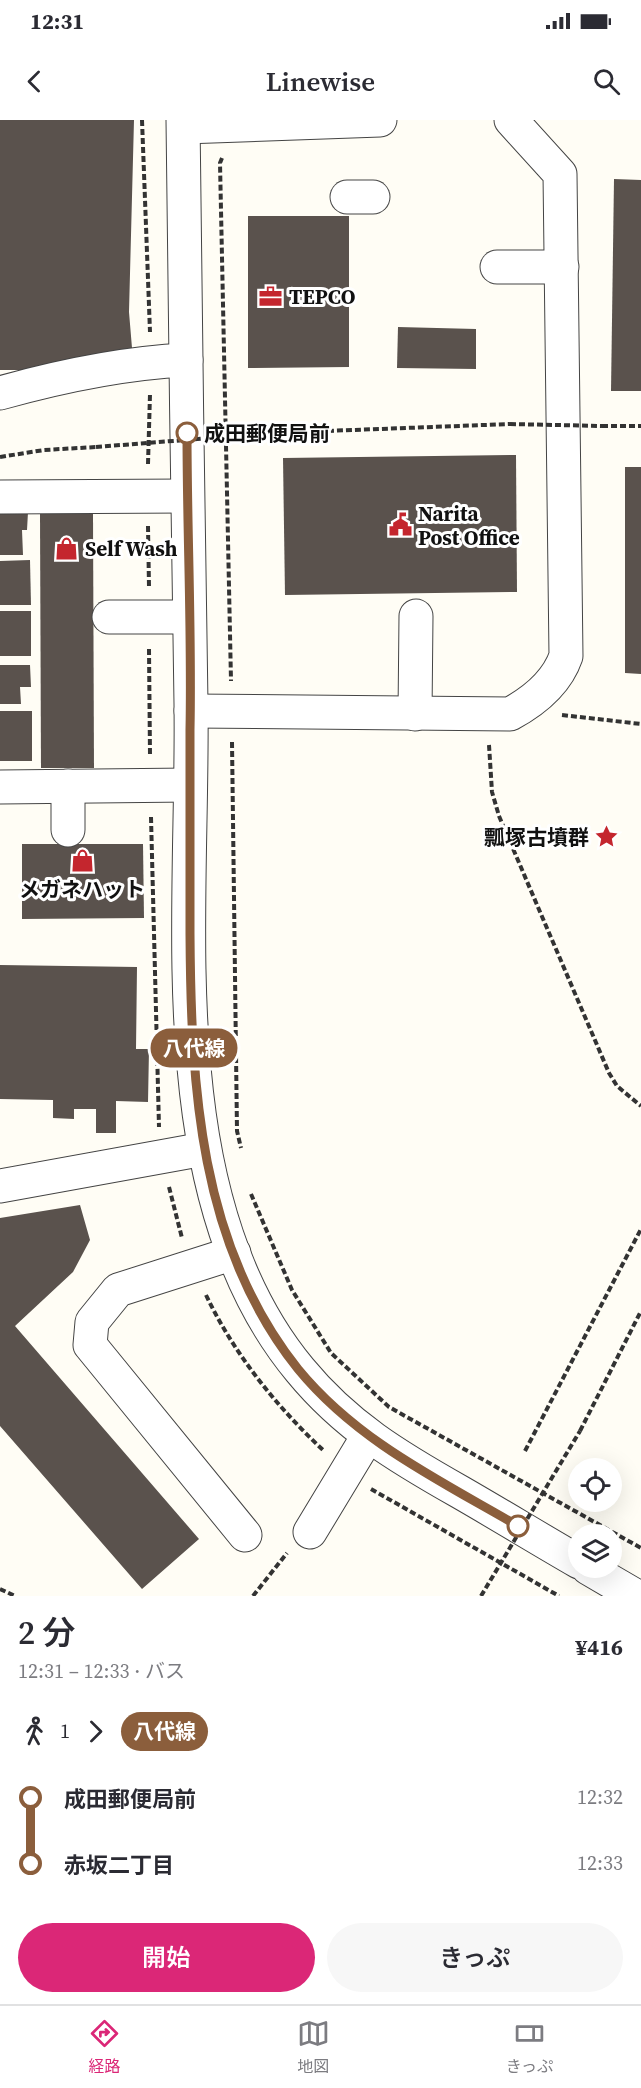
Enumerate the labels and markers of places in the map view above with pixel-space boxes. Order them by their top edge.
place label: TEPCO [289,282,356,311]
office icon: TEPCO [258,283,284,309]
place label: 成田郵便局前 [204,419,330,448]
marker: 成田郵便局前 [176,422,198,444]
place label: Narita Post Office [418,499,520,552]
public building icon: Narita Post Office [387,512,413,538]
place label: Self Wash [85,534,178,563]
shop icon: Self Wash [54,535,80,561]
place label: 瓢塚古墳群 [484,823,589,852]
place icon: 瓢塚古墳群 [594,824,620,850]
shop icon: メガネハット [69,848,95,874]
place label: メガネハット [19,875,145,904]
unlabelled marker [507,1515,529,1537]

